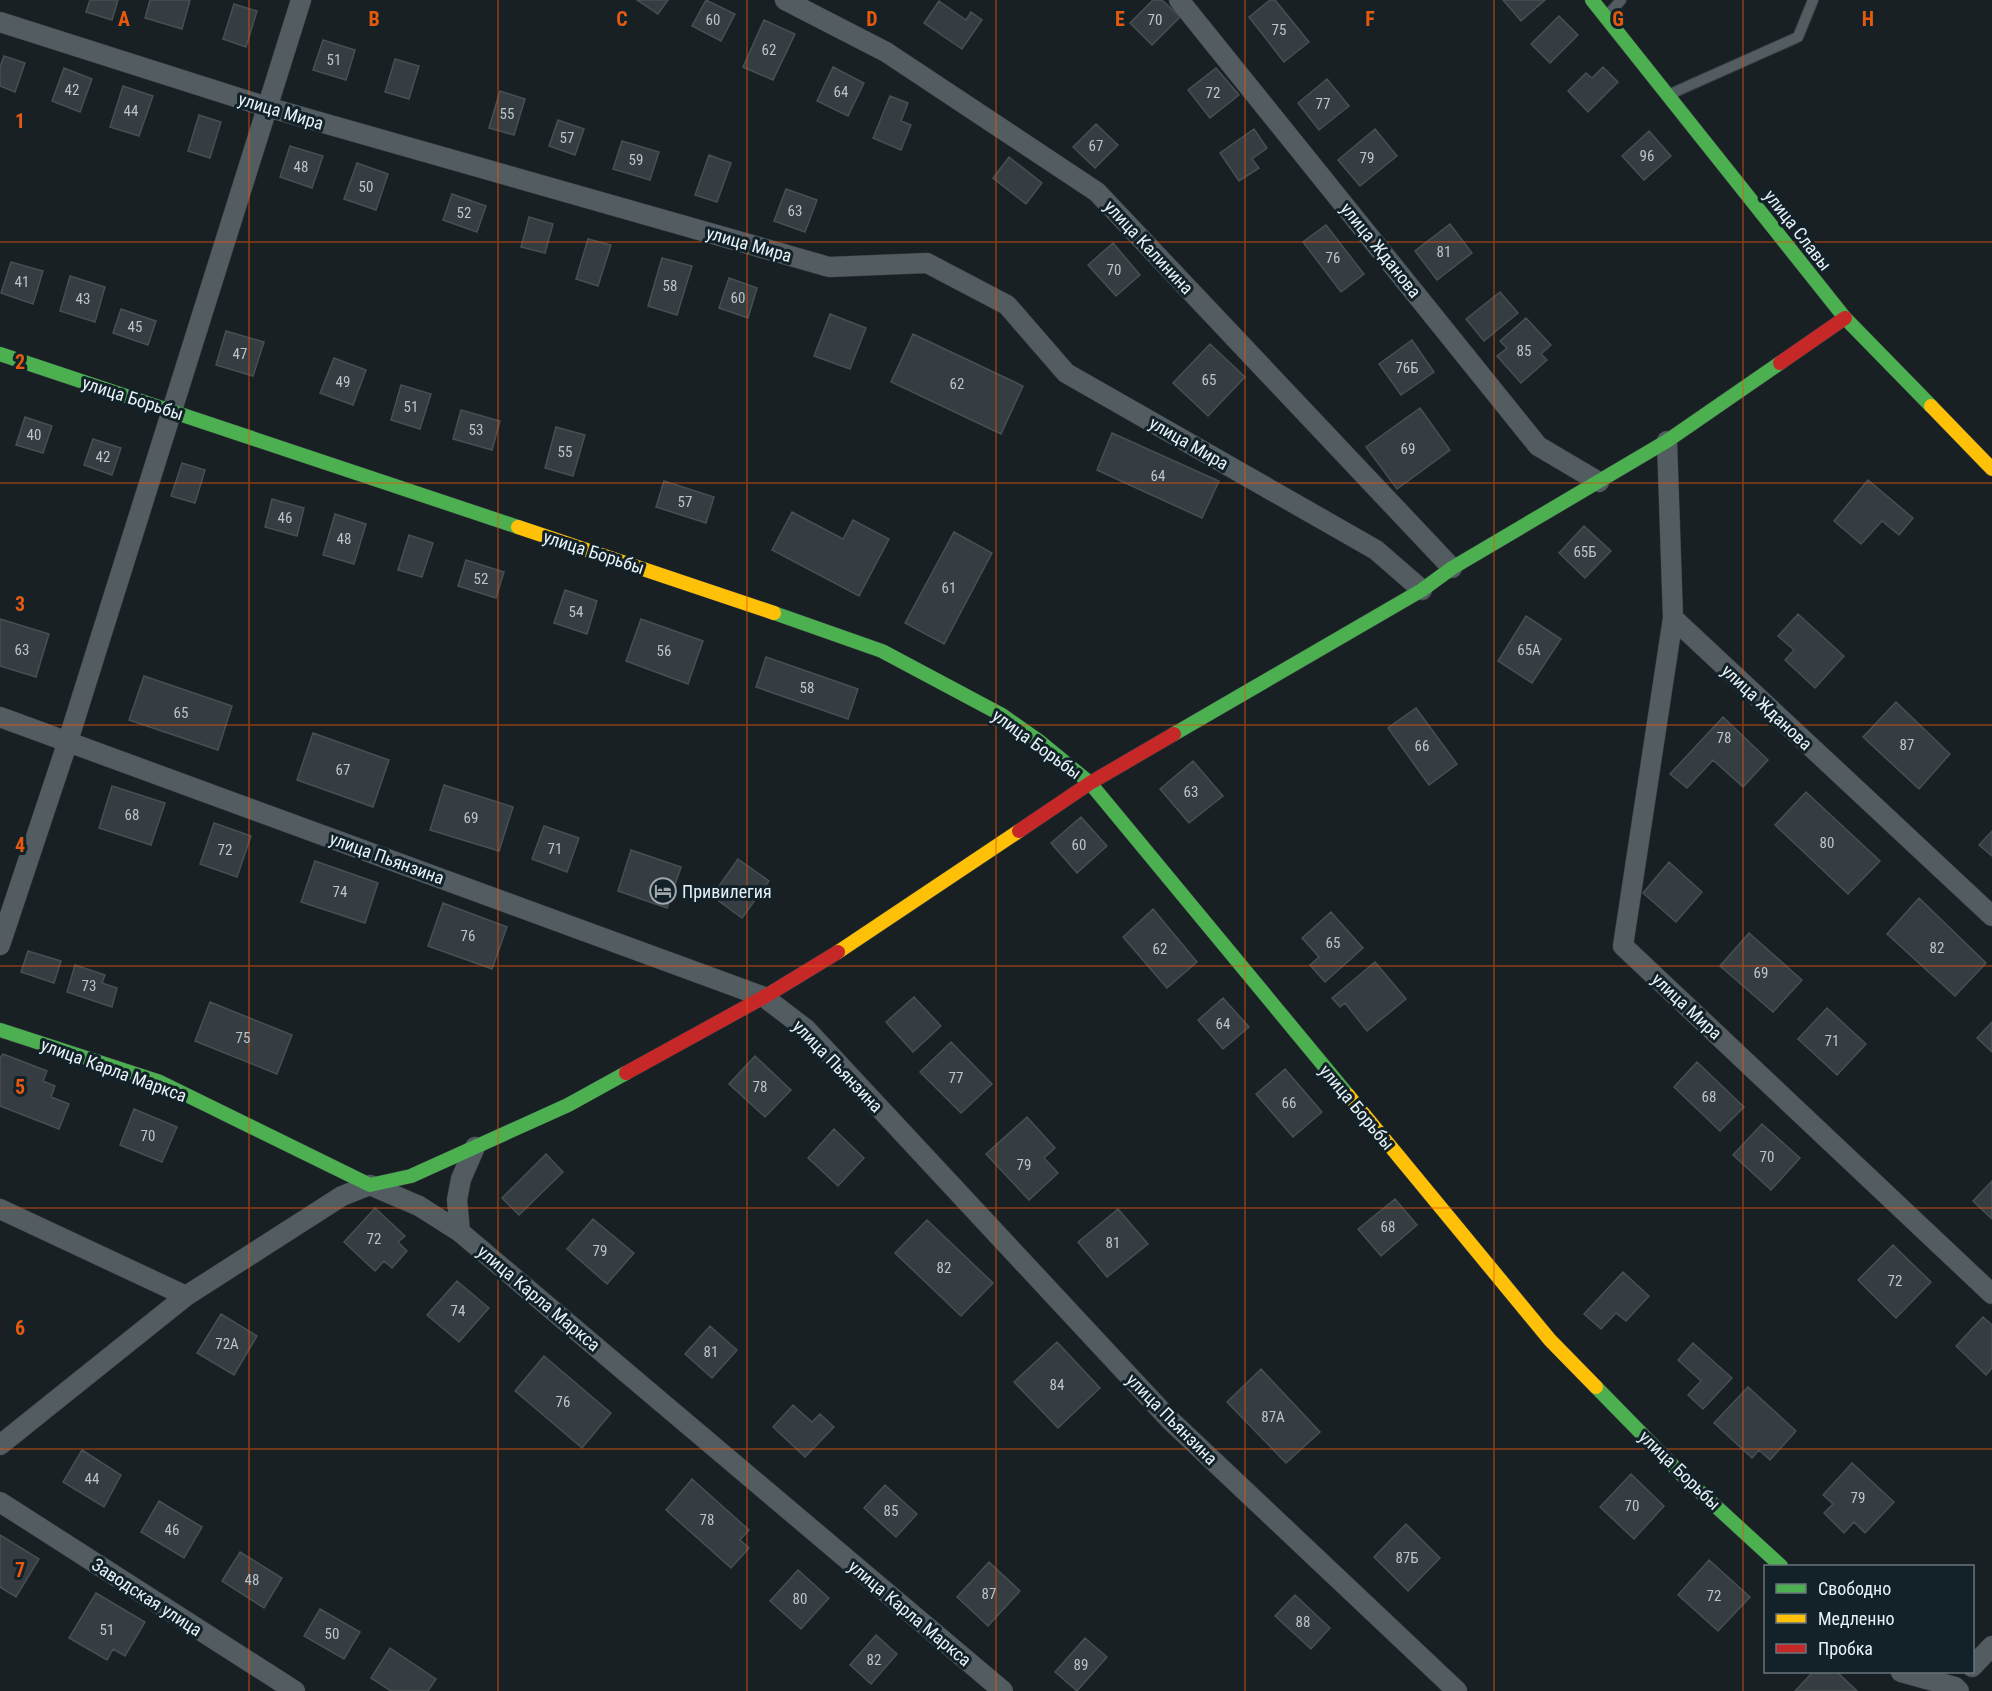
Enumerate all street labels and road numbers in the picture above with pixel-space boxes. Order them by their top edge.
street label: улица Мира [236,88,326,134]
street label: улица Славы [1760,185,1836,275]
street label: улица Калинина [1100,196,1198,298]
street label: улица Жданова [1336,198,1426,302]
street label: улица Мира [704,222,794,266]
street label: улица Борьбы [80,372,186,424]
street label: улица Мира [1146,412,1232,474]
street label: улица Борьбы [541,526,647,578]
street label: улица Жданова [1717,660,1817,754]
street label: улица Борьбы [988,705,1086,783]
street label: улица Пьянзина [327,828,447,888]
street label: улица Мира [1648,968,1726,1044]
street label: улица Пьянзина [789,1015,887,1117]
street label: улица Карла Маркса [38,1034,190,1106]
street label: улица Борьбы [1315,1060,1399,1154]
street label: улица Карла Маркса [473,1241,605,1355]
street label: улица Пьянзина [1122,1369,1222,1469]
street label: улица Борьбы [1635,1426,1725,1514]
street label: Заводская улица [88,1554,206,1640]
street label: улица Карла Маркса [844,1556,976,1670]

